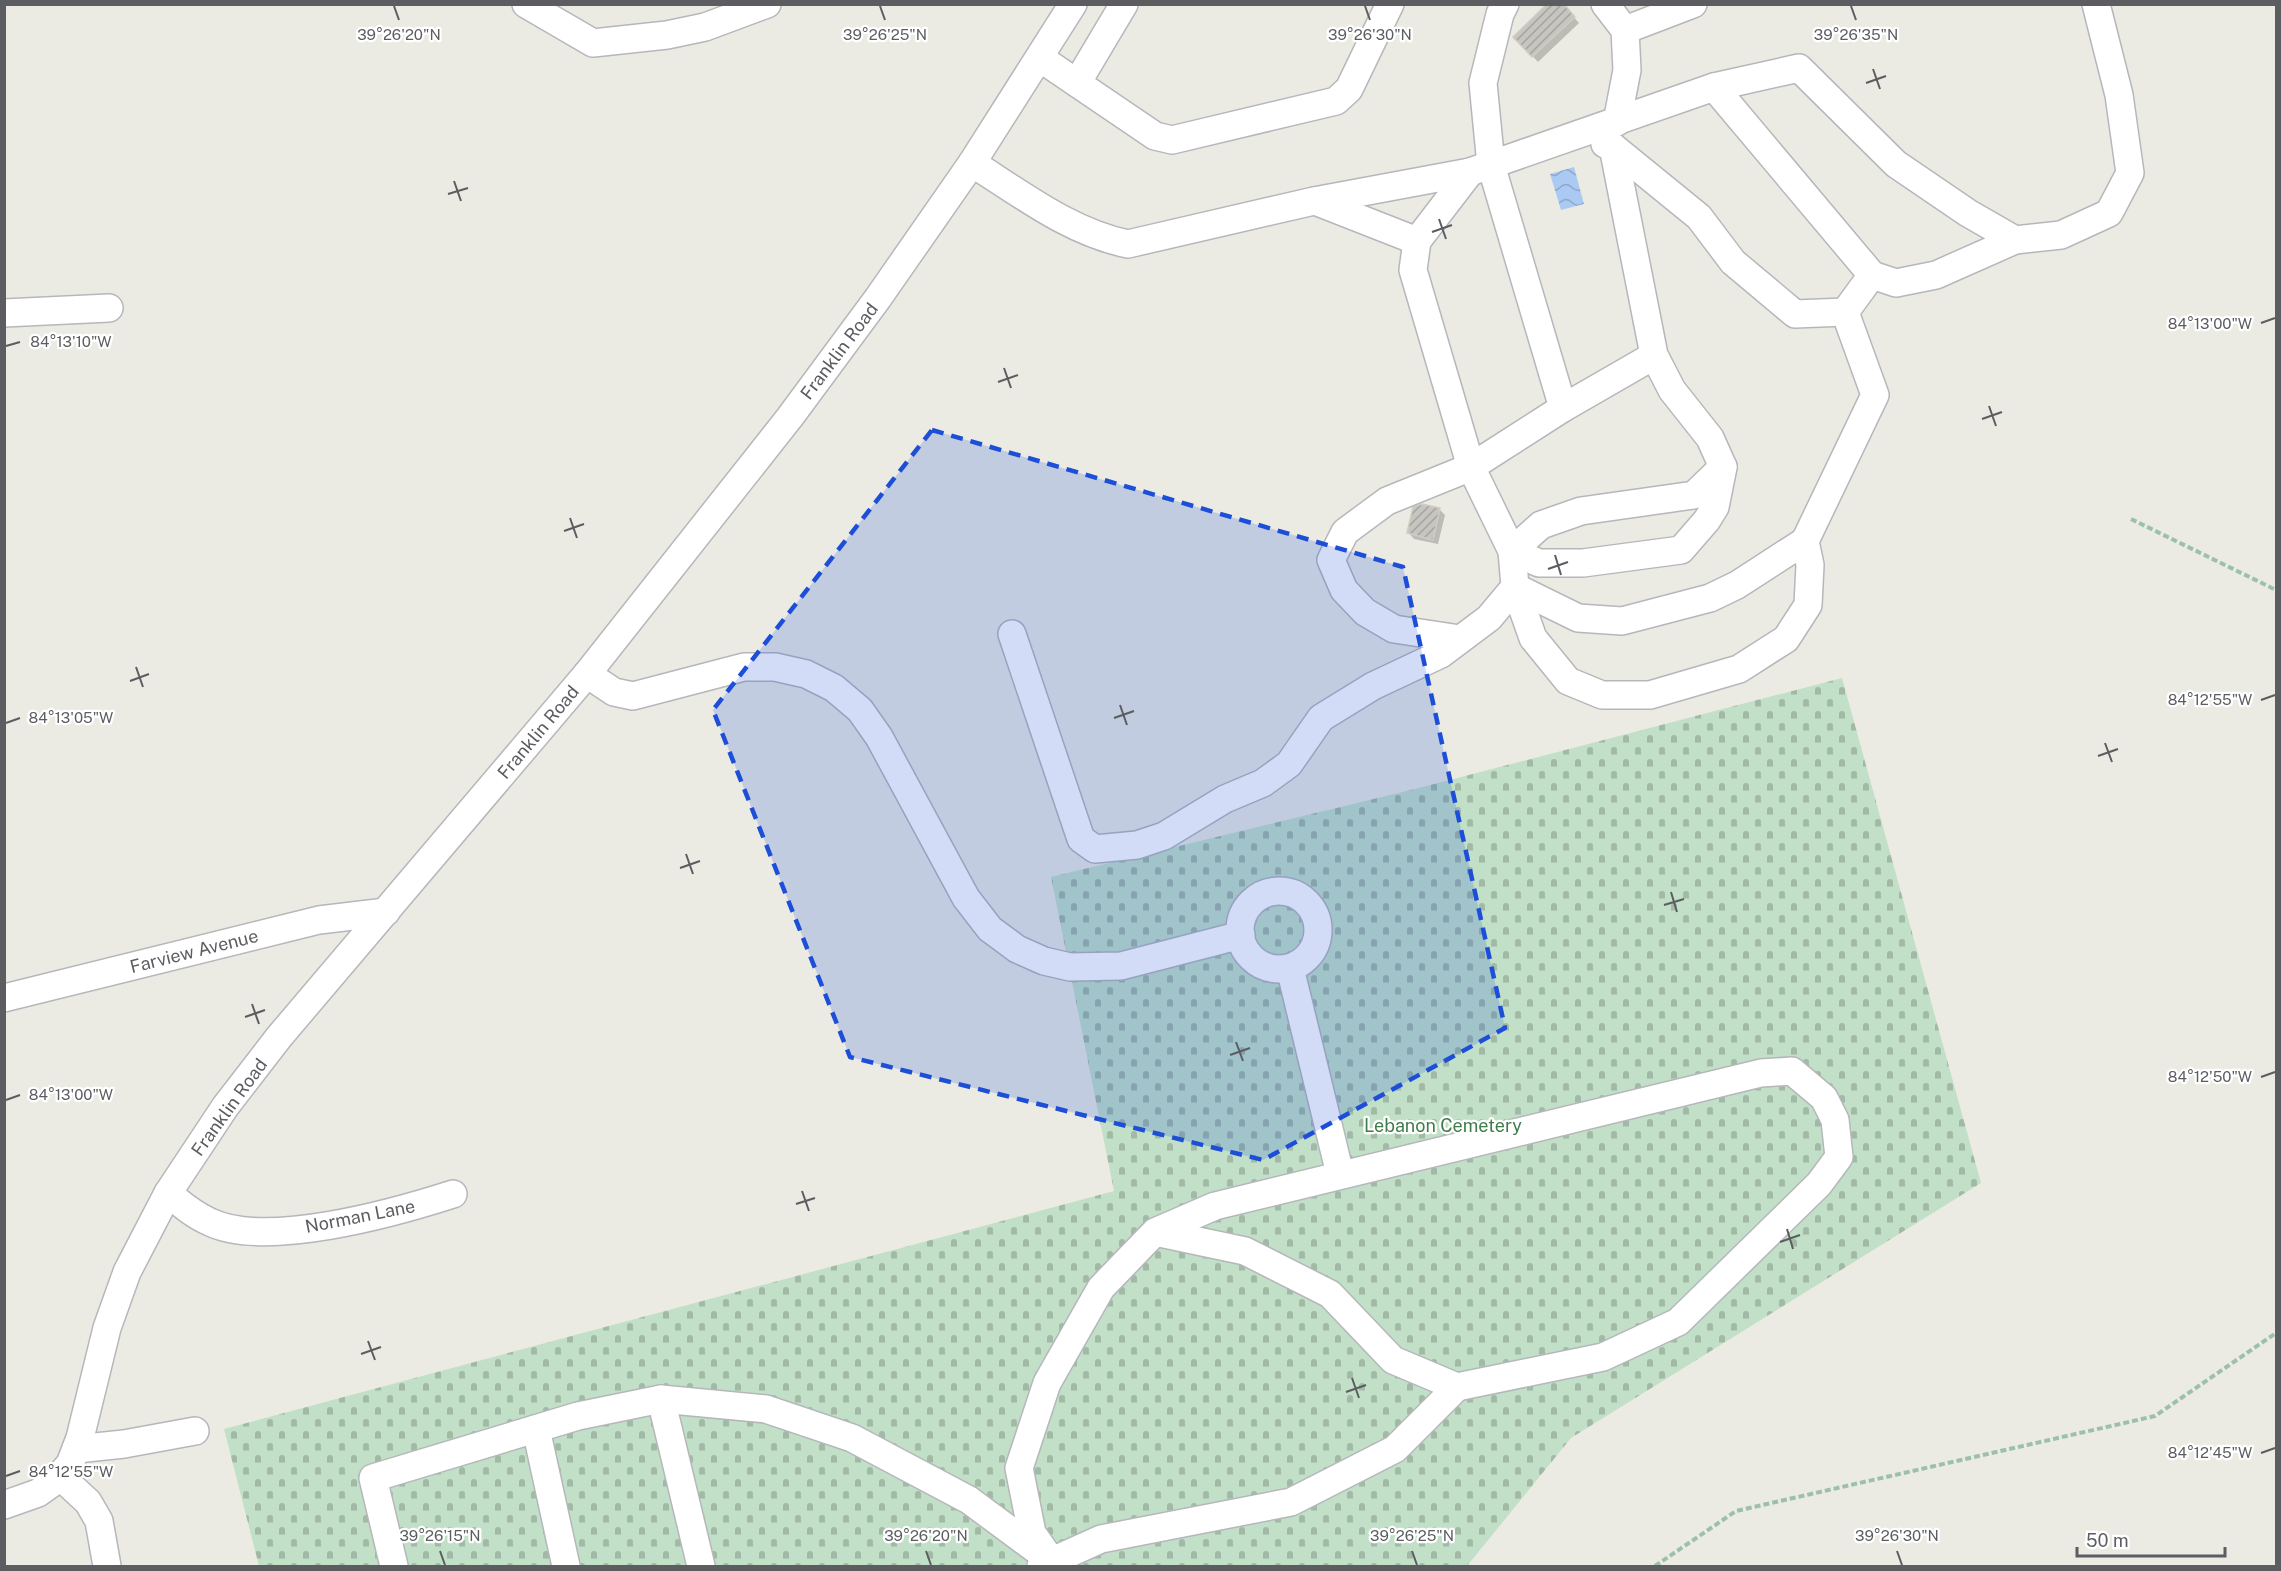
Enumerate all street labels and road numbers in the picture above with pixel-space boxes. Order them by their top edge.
street label: Franklin Road [796,299,882,403]
street label: Franklin Road [493,681,583,783]
street label: Farview Avenue [128,925,260,977]
street label: Franklin Road [187,1054,271,1160]
street label: Norman Lane [303,1195,417,1237]

